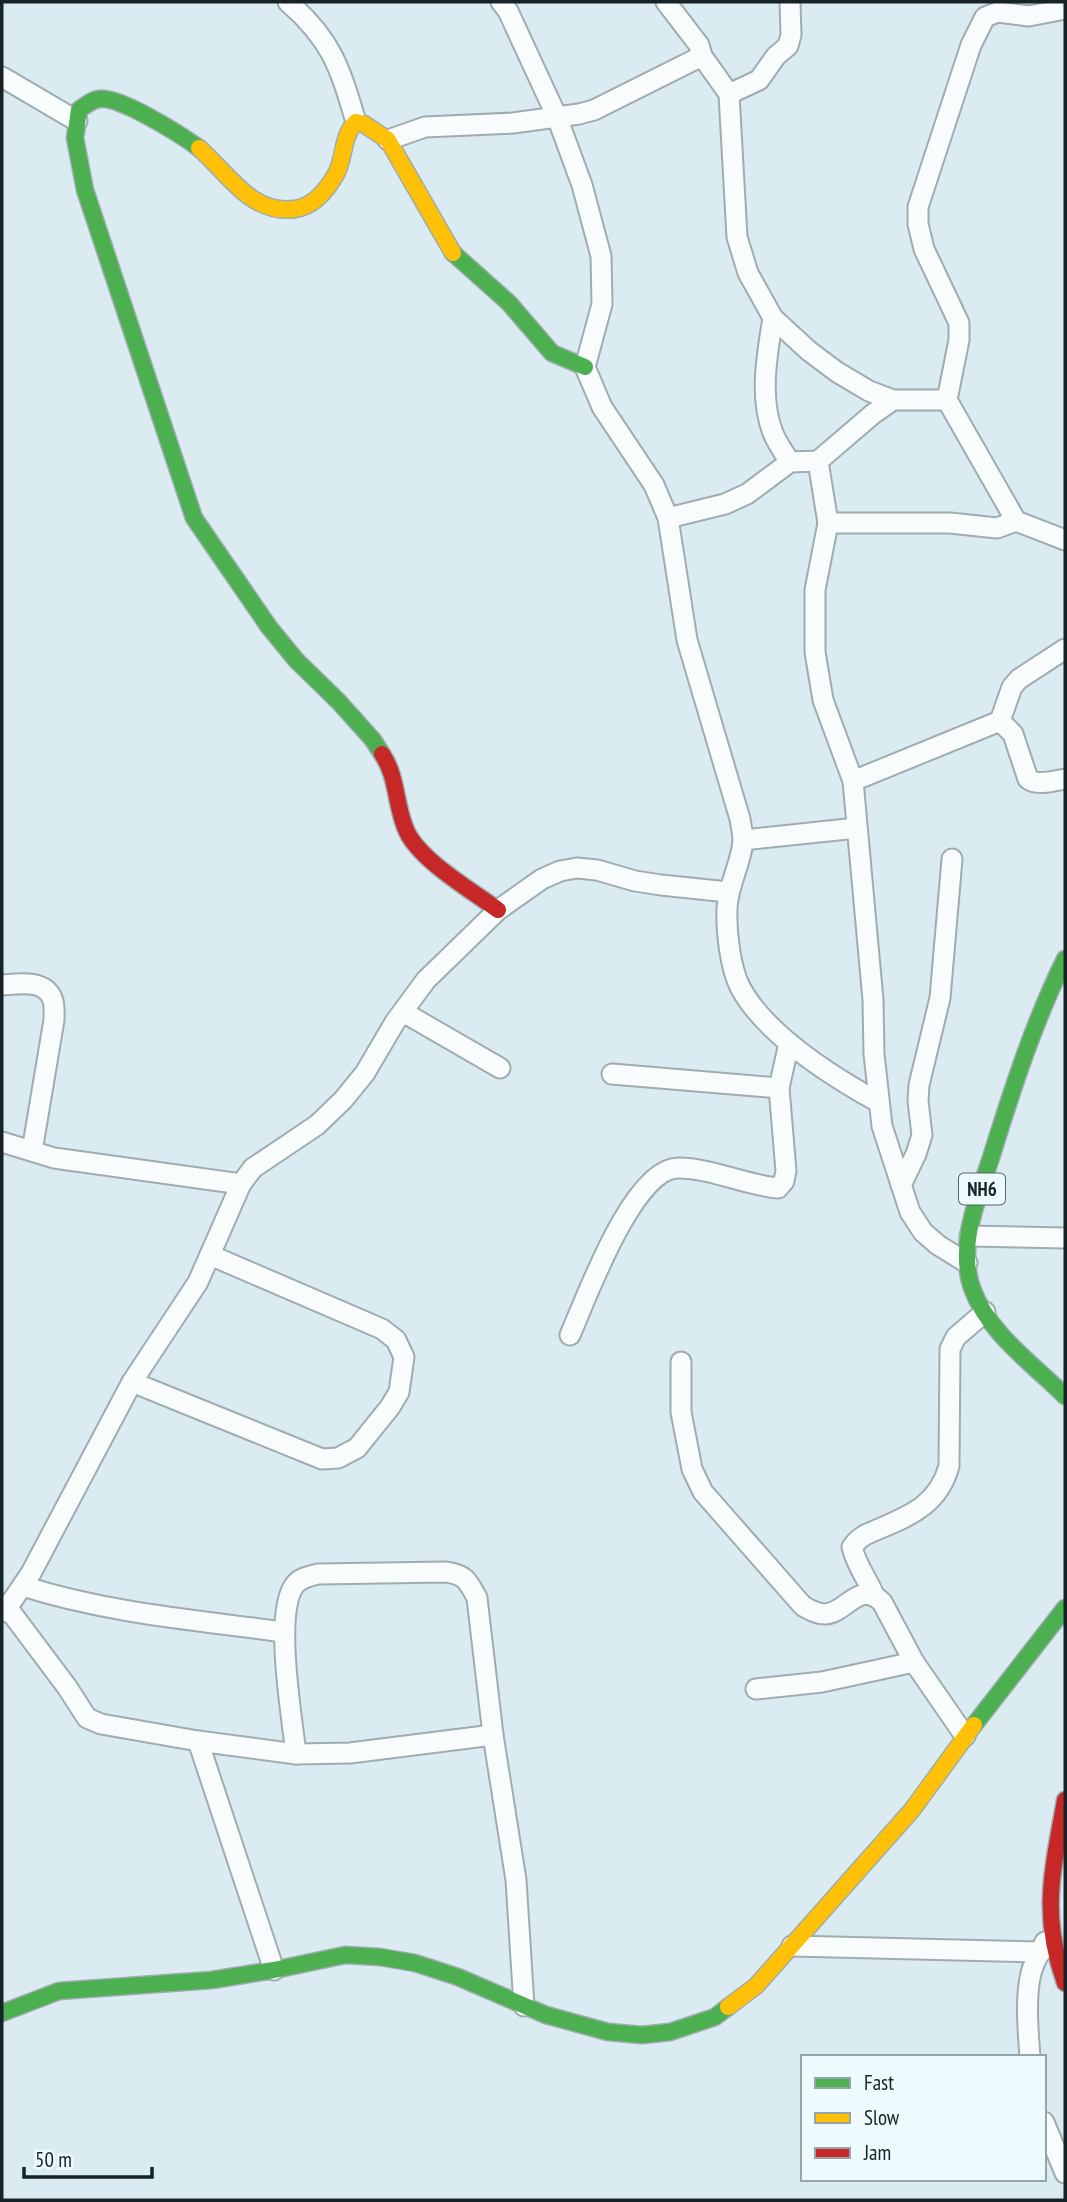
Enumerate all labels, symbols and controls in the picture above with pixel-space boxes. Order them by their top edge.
road number: NH6 [959,1174,1005,1204]
legend [801,2055,1046,2181]
text: Fast [864,2069,894,2096]
text: Slow [864,2104,900,2131]
scale bar [24,2136,152,2180]
text: Jam [863,2139,891,2166]
text: 50 m [35,2146,72,2173]

